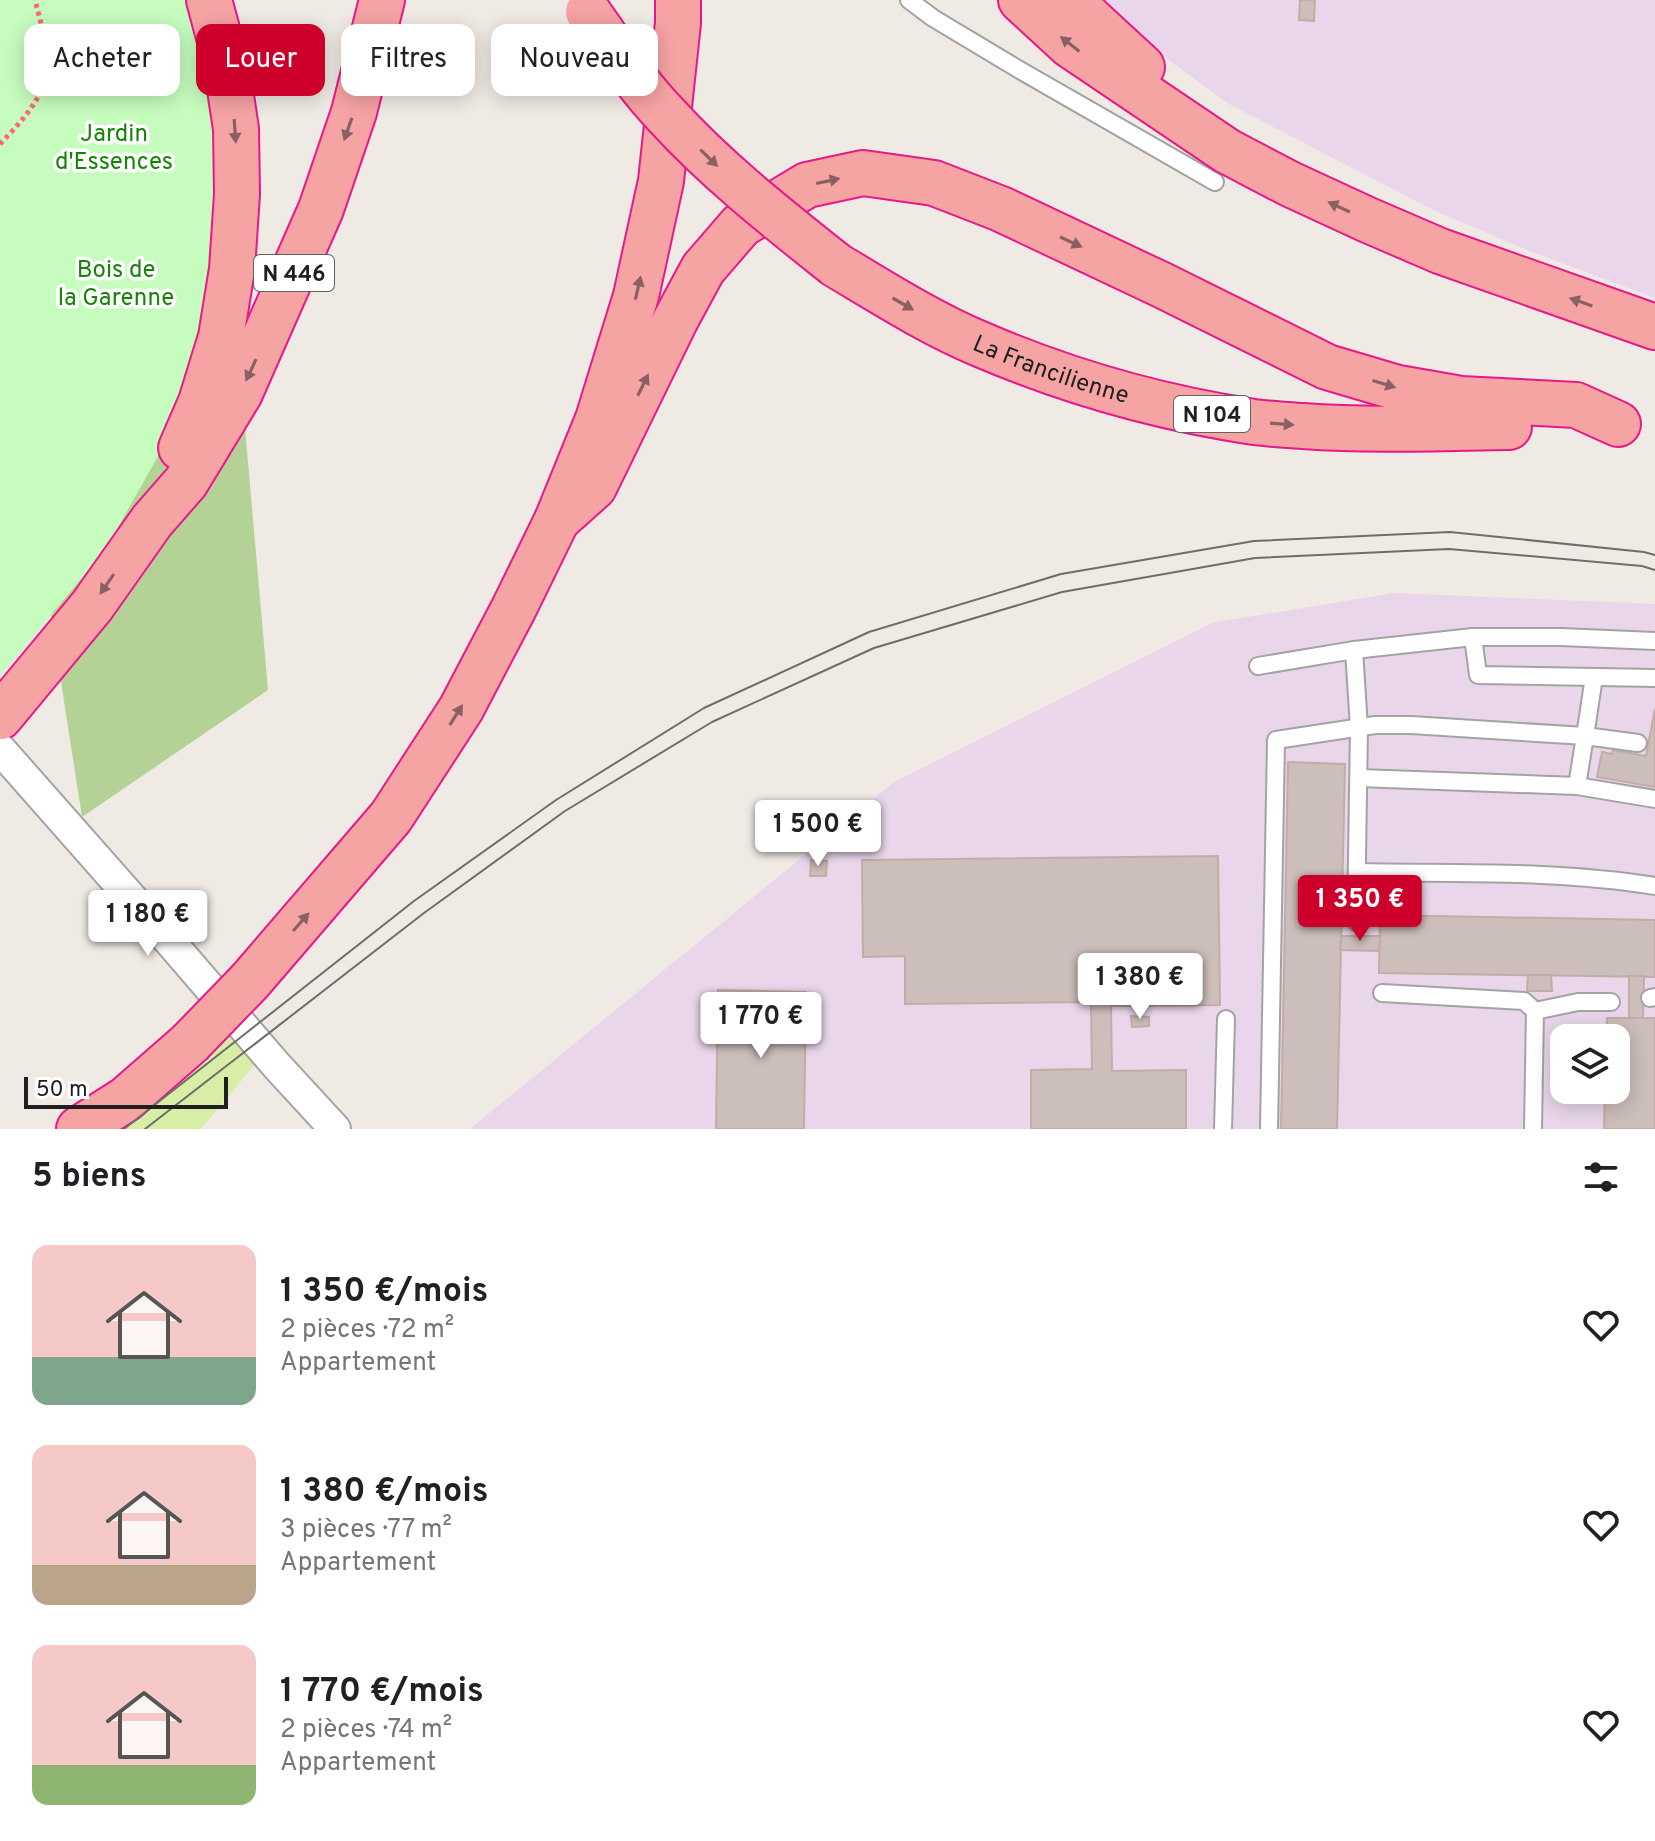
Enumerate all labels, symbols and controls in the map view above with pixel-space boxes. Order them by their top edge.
chip: Acheter [24,24,180,96]
chip: Louer [196,24,325,96]
chip: Filtres [341,24,475,96]
chip: Nouveau [491,24,658,96]
one-way arrow [1060,35,1081,52]
one-way arrow [342,118,354,142]
one-way arrow [229,119,242,144]
park label: Jardin d'Essences [55,120,173,178]
one-way arrow [699,148,718,167]
one-way arrow [816,174,841,187]
one-way arrow [1328,200,1351,214]
one-way arrow [1059,235,1083,249]
road number: N 446 [254,255,334,291]
park label: Bois de la Garenne [58,256,174,314]
one-way arrow [632,275,644,300]
one-way arrow [1569,295,1593,307]
one-way arrow [892,297,914,311]
street label: La Francilienne [968,330,1132,412]
one-way arrow [244,359,258,382]
one-way arrow [636,374,649,397]
one-way arrow [1372,378,1396,391]
road number: N 104 [1174,396,1250,432]
one-way arrow [1270,418,1295,431]
one-way arrow [100,574,115,595]
one-way arrow [449,704,463,726]
pin: 1 500 € [744,800,892,868]
text: 1 500 € [773,809,863,842]
pin: 1 350 € [1286,875,1434,943]
text: 1 350 € [1316,884,1404,917]
pin: 1 180 € [74,890,222,958]
text: 1 180 € [106,899,190,932]
one-way arrow [292,913,309,933]
pin: 1 380 € [1066,953,1214,1021]
text: 1 380 € [1096,962,1184,995]
pin: 1 770 € [687,992,835,1060]
text: 1 770 € [719,1001,803,1034]
map controls [1550,1024,1630,1104]
button: layers [1550,1024,1630,1104]
scale bar [24,1073,228,1109]
text: 50 m [36,1077,88,1104]
icon: filters [1579,1155,1623,1199]
text: 5 biens [32,1156,146,1199]
text: 1 350 €/mois [280,1271,488,1314]
icon: home [96,1277,192,1373]
icon: heart [1579,1303,1623,1347]
text: 2 pièces · 72 m² [280,1314,454,1347]
text: Appartement [280,1347,436,1380]
text: 1 380 €/mois [280,1471,489,1514]
icon: home [96,1477,192,1573]
icon: heart [1579,1503,1623,1547]
text: 3 pièces · 77 m² [280,1514,452,1547]
text: Appartement [280,1547,436,1580]
text: 1 770 €/mois [280,1671,484,1714]
icon: home [96,1677,192,1773]
icon: heart [1579,1703,1623,1747]
text: 2 pièces · 74 m² [280,1714,452,1747]
text: Appartement [280,1747,436,1780]

